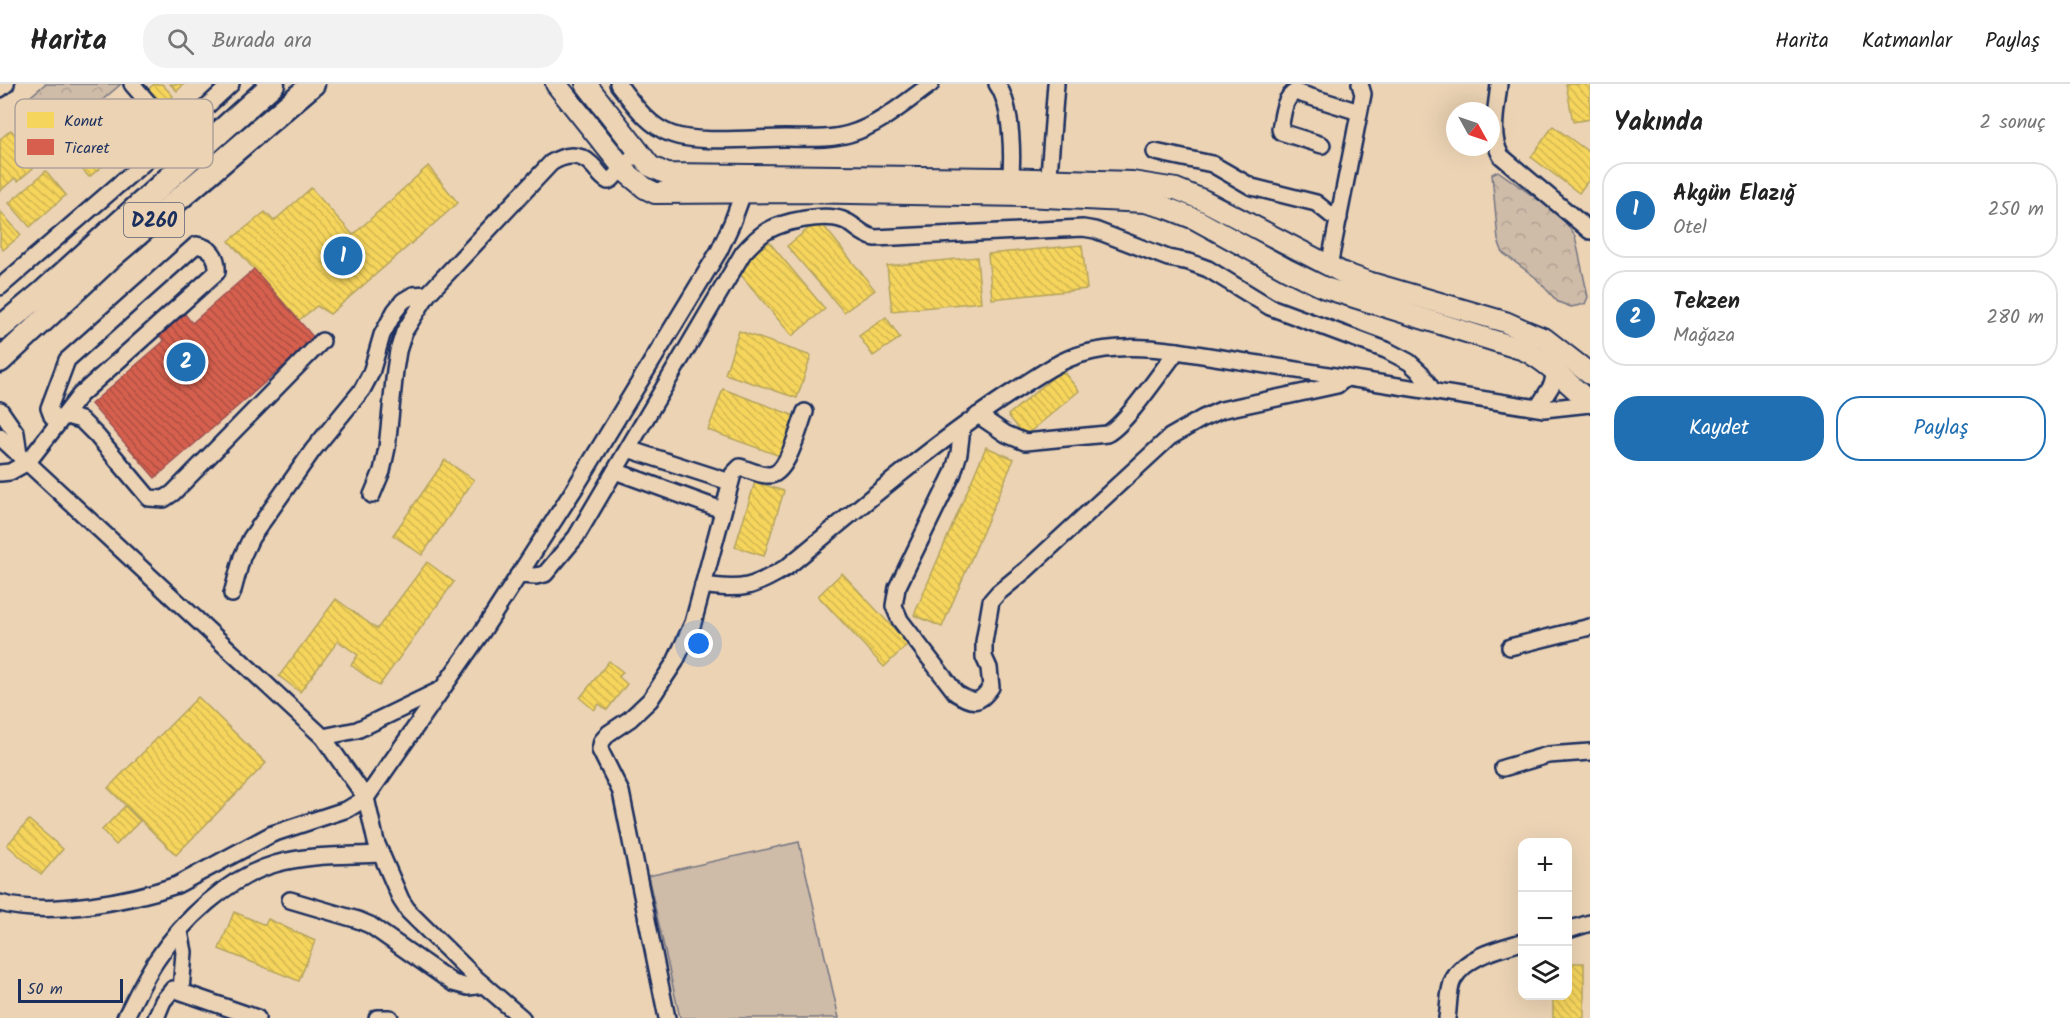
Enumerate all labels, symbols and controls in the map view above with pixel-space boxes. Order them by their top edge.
search box [143,14,563,68]
text: Harita [30,19,107,64]
text: Burada ara [212,24,312,59]
icon: search [164,25,197,58]
text: Harita [1775,25,1829,58]
text: Katmanlar [1862,25,1952,58]
text: Paylaş [1985,25,2040,58]
legend [15,99,213,168]
north arrow [1446,102,1500,156]
text: Yakında [1614,102,1703,144]
text: 2 sonuç [1980,107,2046,139]
text: Konut [64,109,104,134]
text: Ticaret [64,136,110,161]
text: Akgün Elazığ [1673,177,1795,212]
text: 1 [1632,194,1639,226]
text: 250 m [1988,194,2044,226]
road number: D260 [124,203,184,237]
text: Otel [1673,212,1707,244]
pin: 1 [324,234,362,279]
text: Tekzen [1673,285,1740,320]
text: 2 [1630,302,1641,334]
text: 280 m [1986,302,2044,334]
text: Mağaza [1673,320,1735,352]
pin: 2 [166,340,206,384]
button: Kaydet [1614,396,1824,461]
button: Paylaş [1836,396,2046,461]
your location [684,629,713,658]
map controls [1518,838,1572,1000]
button: + [1518,838,1572,892]
button: − [1518,892,1572,946]
button: layers [1518,946,1572,1000]
scale bar [18,976,123,1004]
text: 50 m [27,977,63,1002]

